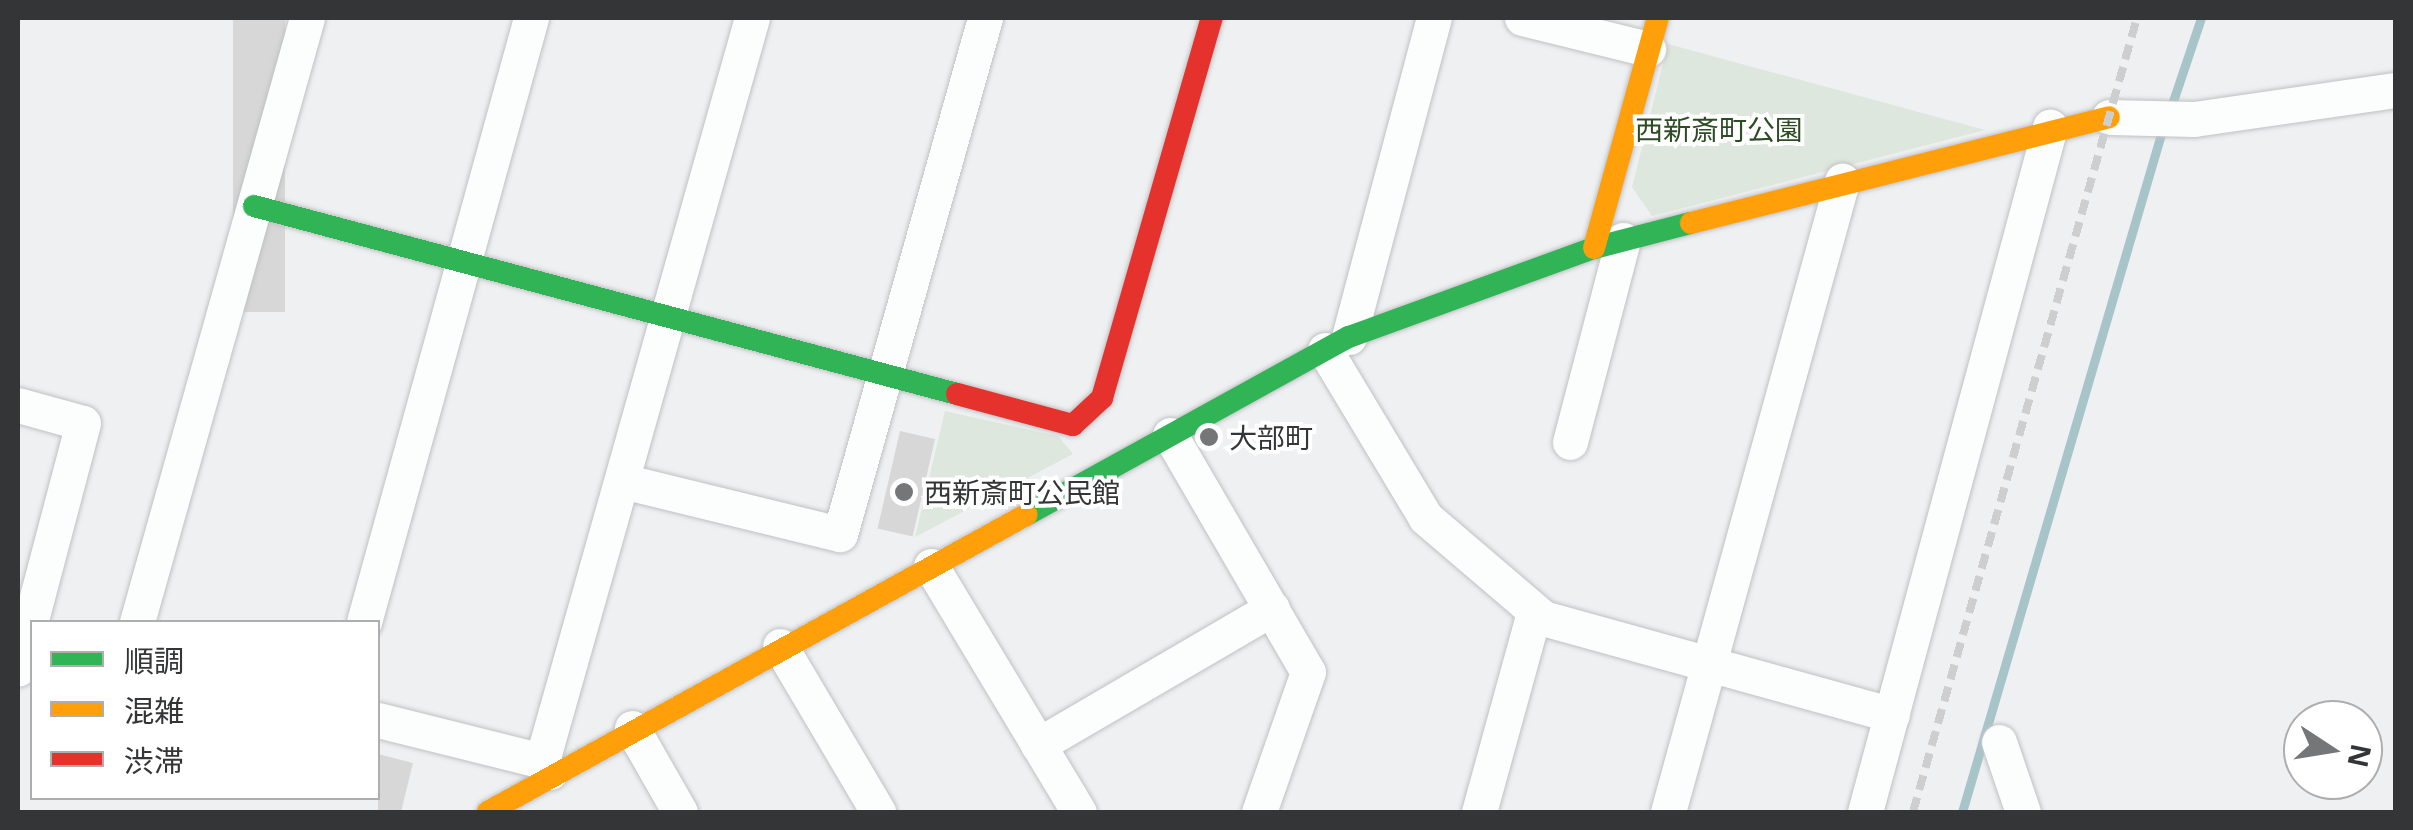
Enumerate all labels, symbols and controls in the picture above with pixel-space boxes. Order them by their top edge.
park label: 西新斎町公園 [1635,112,1803,146]
place label: 大部町 [1229,420,1313,454]
marker: 大部町 [1198,426,1220,448]
place label: 西新斎町公民館 [924,475,1120,509]
marker: 西新斎町公民館 [893,481,915,503]
legend [30,620,380,800]
text: 順調 [124,640,184,681]
text: 混雑 [124,690,184,731]
north arrow [2283,700,2383,800]
text: 渋滞 [124,740,184,781]
text: N [2339,741,2381,771]

